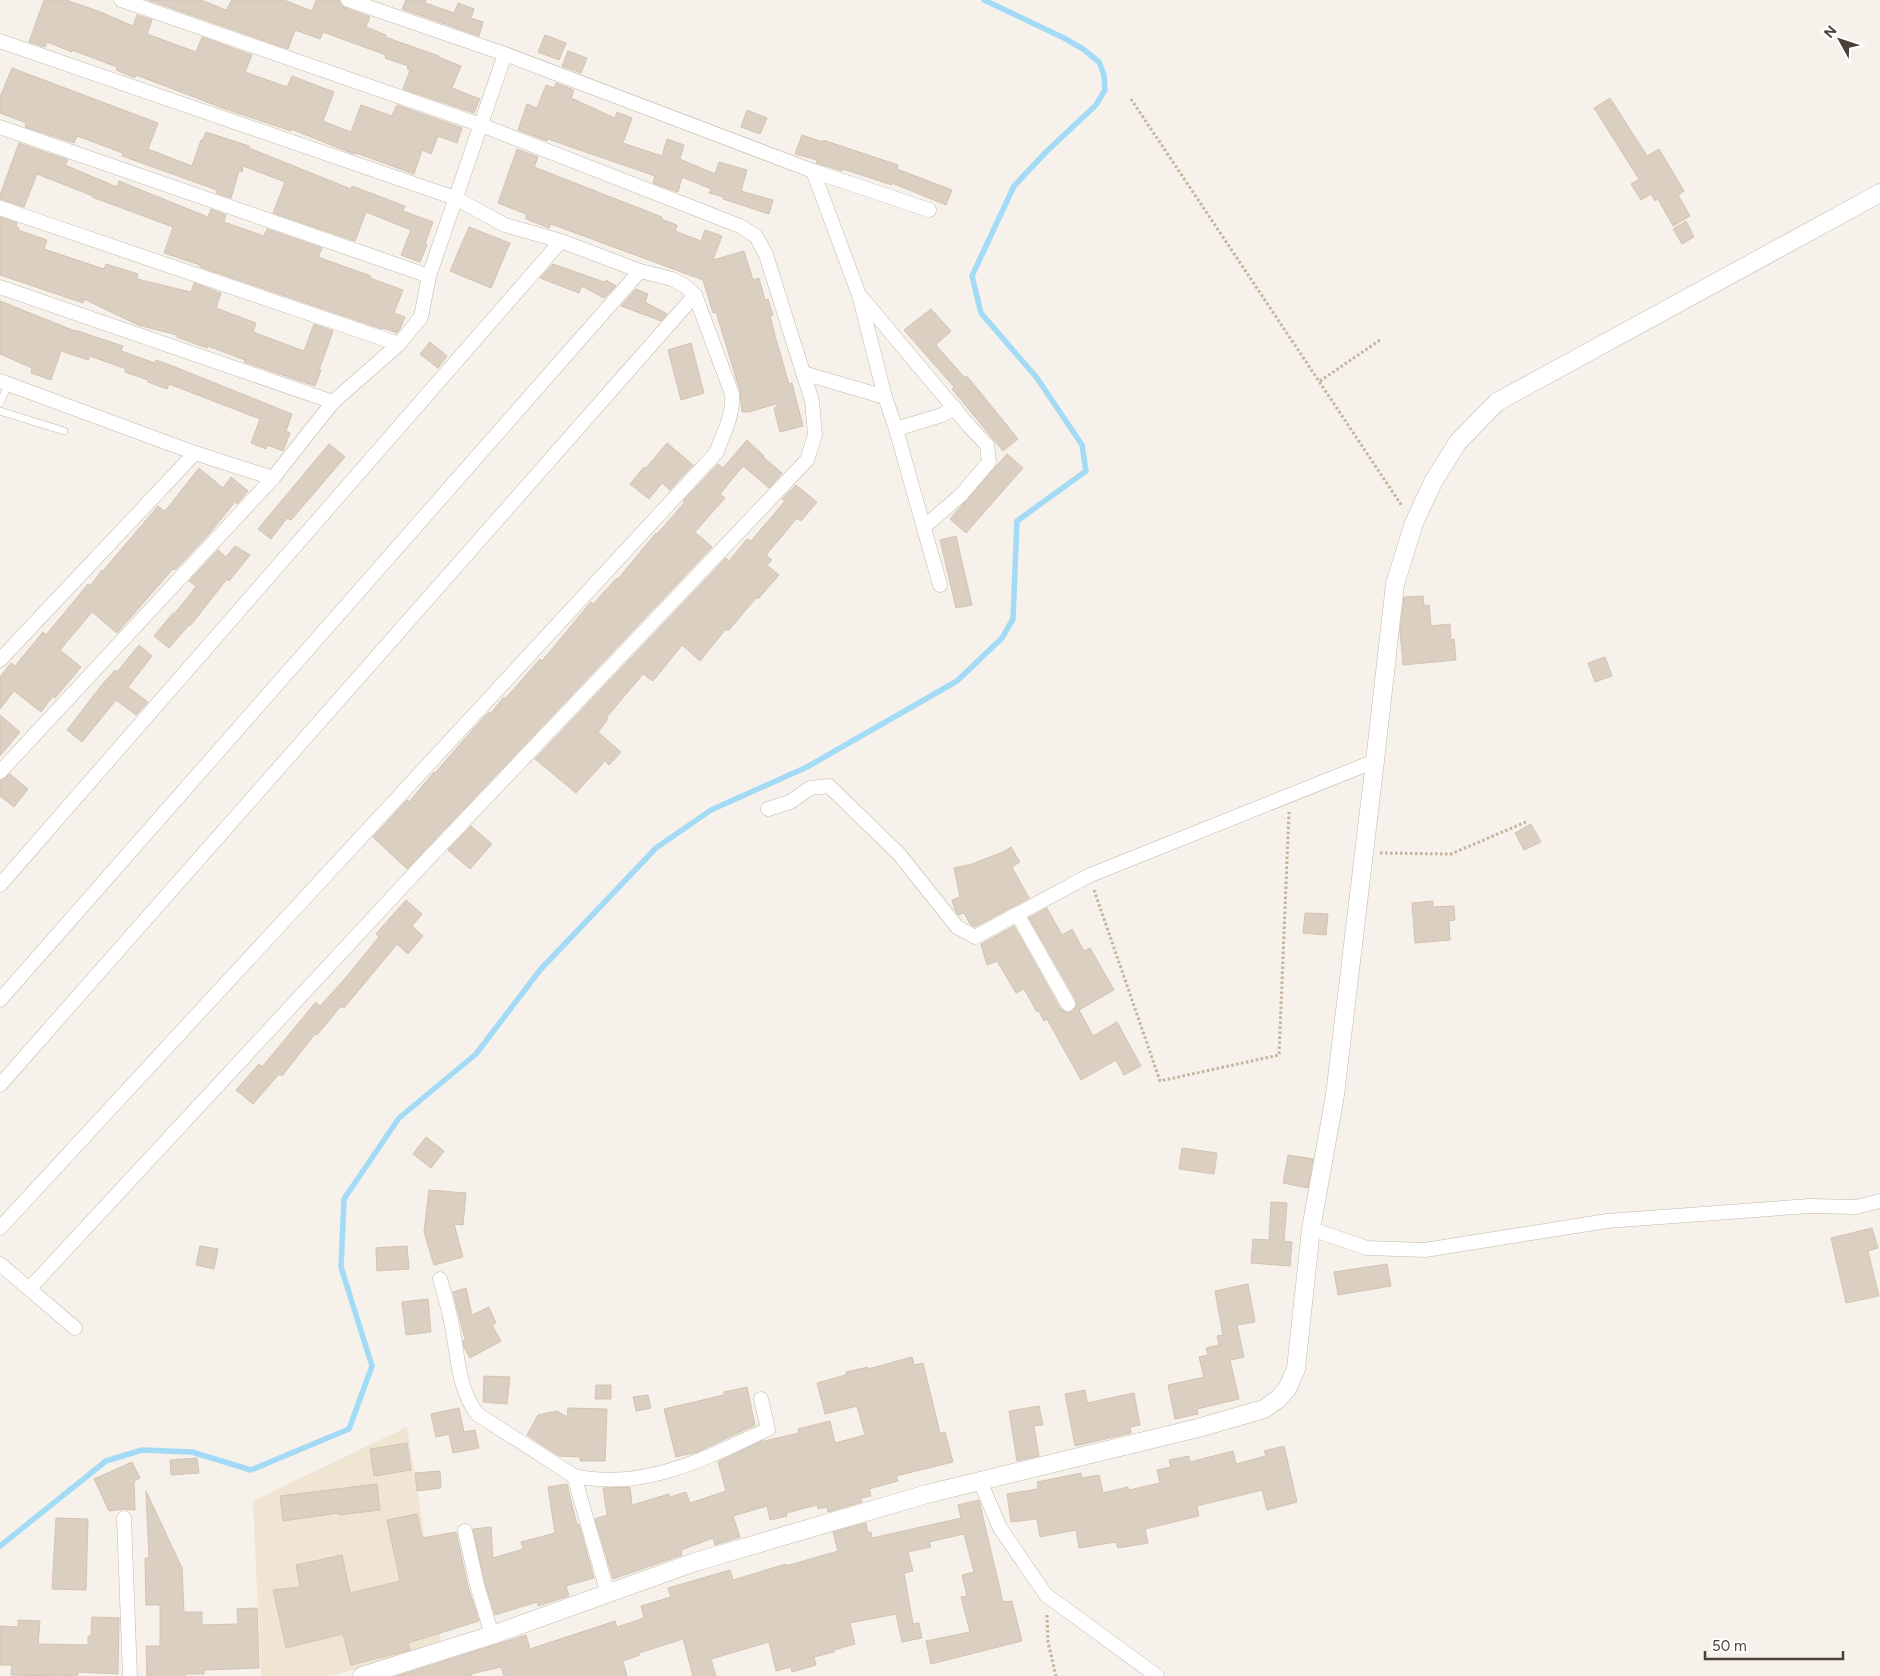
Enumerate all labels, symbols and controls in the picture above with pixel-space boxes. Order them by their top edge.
north arrow [1815,15,1865,65]
text: N [1820,22,1840,42]
scale bar [1705,1628,1842,1660]
text: 50 m [1712,1637,1747,1655]

